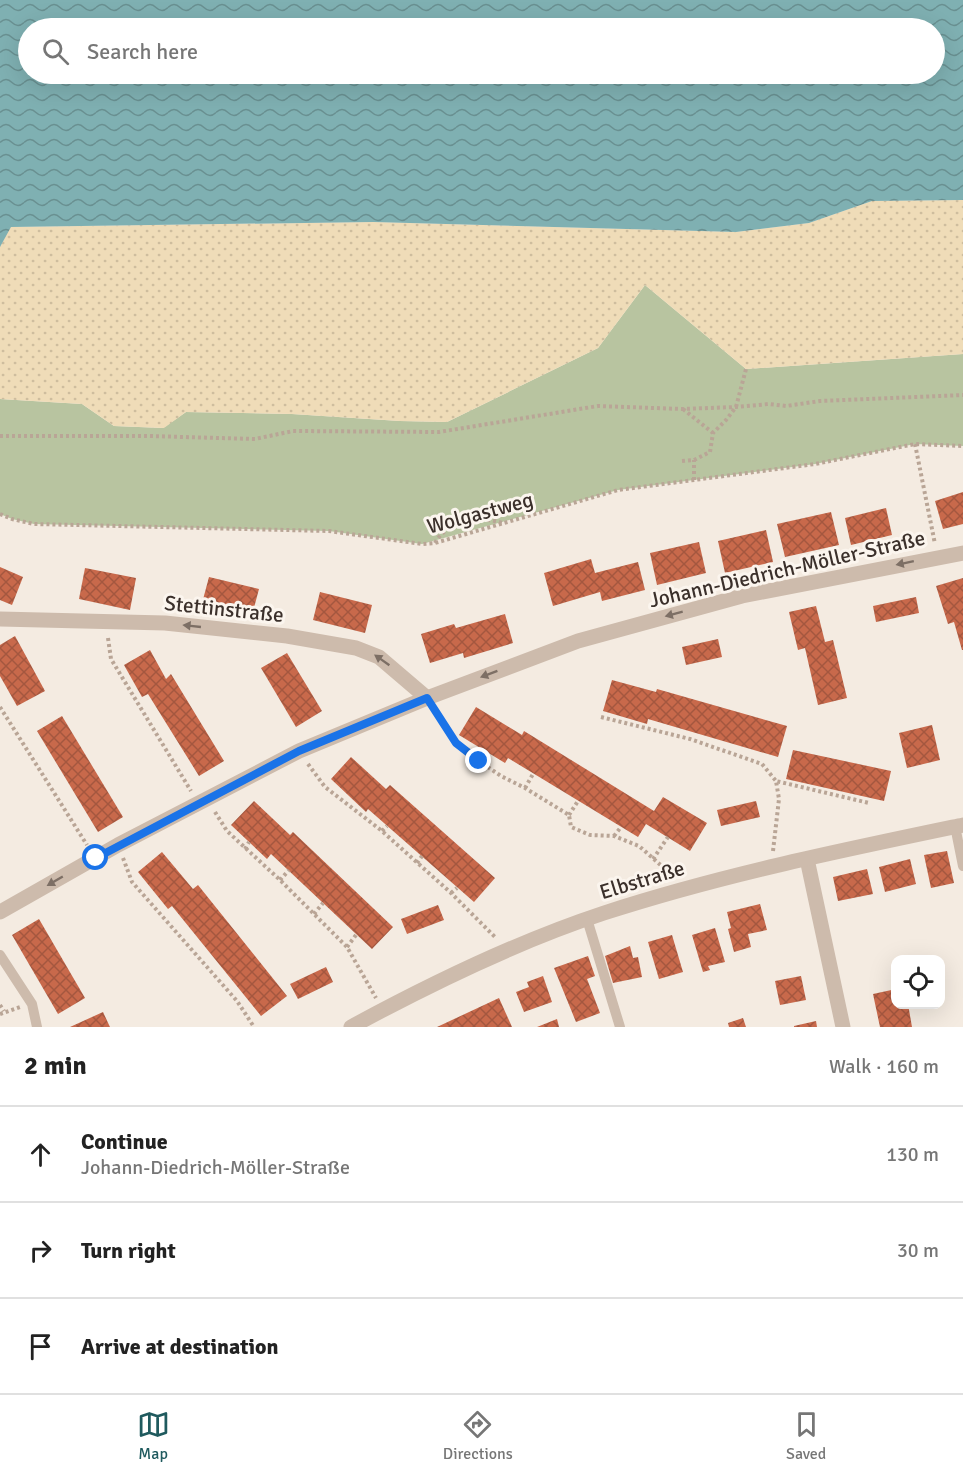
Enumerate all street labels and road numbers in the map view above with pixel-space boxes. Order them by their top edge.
street label: Wolgastweg [424,486,536,540]
street label: Johann-Diedrich-Möller-Straße [647,525,927,613]
street label: Stettinstraße [163,590,285,628]
street label: Elbstraße [596,855,688,905]

